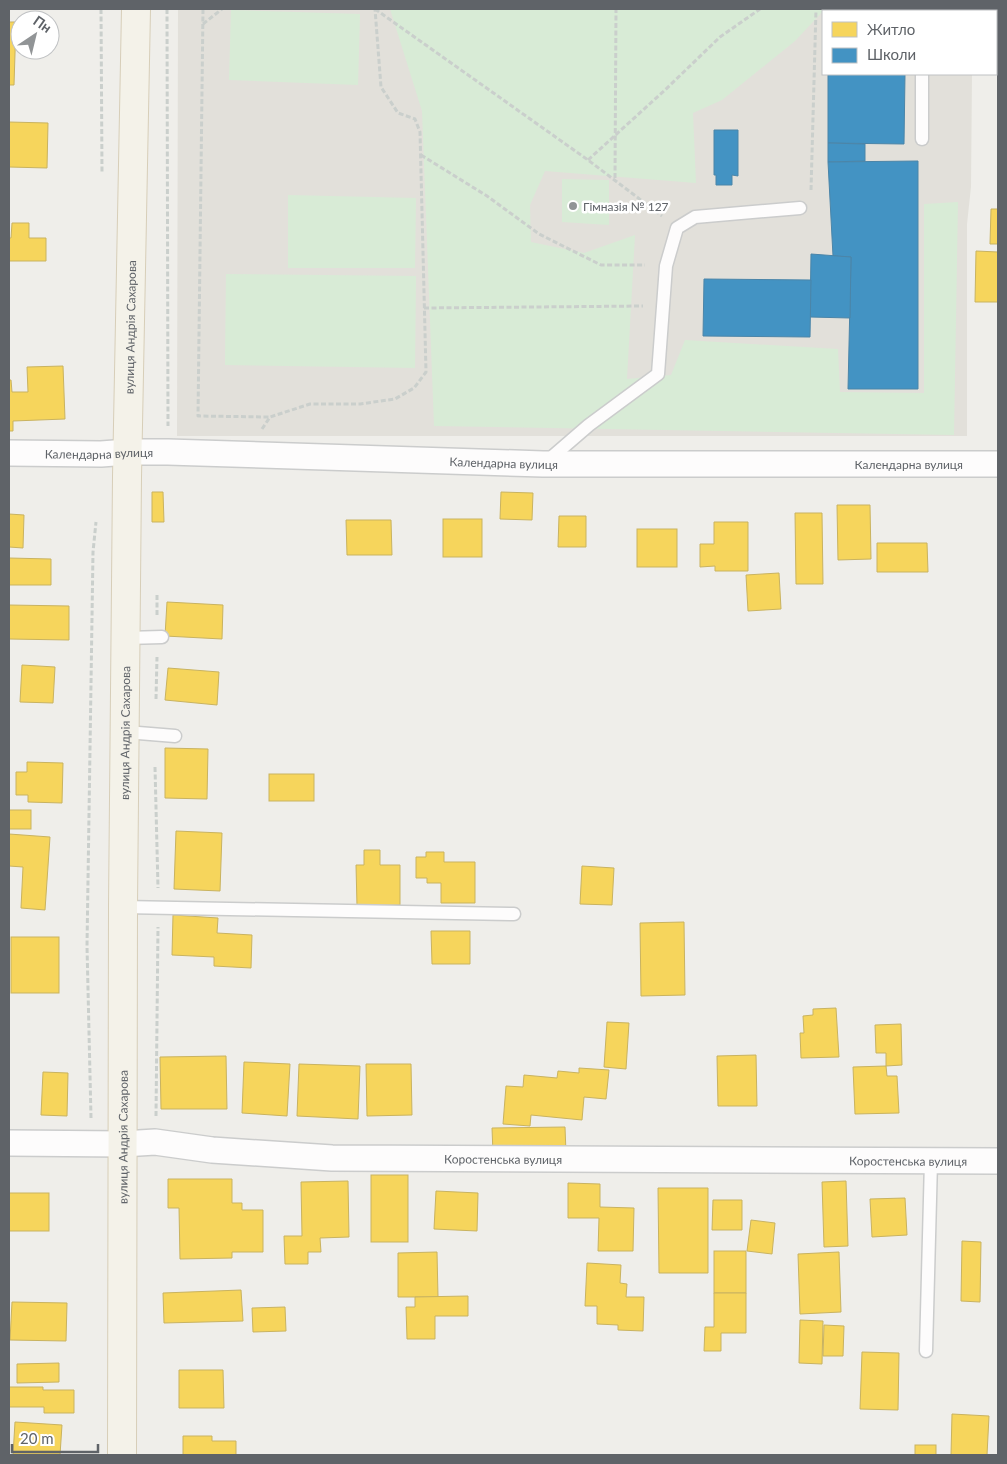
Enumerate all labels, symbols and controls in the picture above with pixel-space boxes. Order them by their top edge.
north arrow [10,10,60,60]
legend [822,10,997,75]
text: Пн [30,12,55,36]
text: Житло [867,20,915,38]
text: Школи [867,45,916,63]
place label: Гімназія № 127 [583,199,669,214]
marker: Гімназія № 127 [567,200,579,212]
street label: вулиця Андрія Сахарова [121,260,139,394]
street label: Календарна вулиця [45,445,153,462]
street label: Календарна вулиця [449,454,558,472]
street label: Календарна вулиця [854,457,963,472]
street label: вулиця Андрія Сахарова [116,666,133,800]
street label: вулиця Андрія Сахарова [115,1070,130,1204]
street label: Коростенська вулиця [444,1151,562,1167]
street label: Коростенська вулиця [849,1153,967,1168]
scale bar [12,1422,99,1454]
text: 20 m [20,1429,54,1447]

